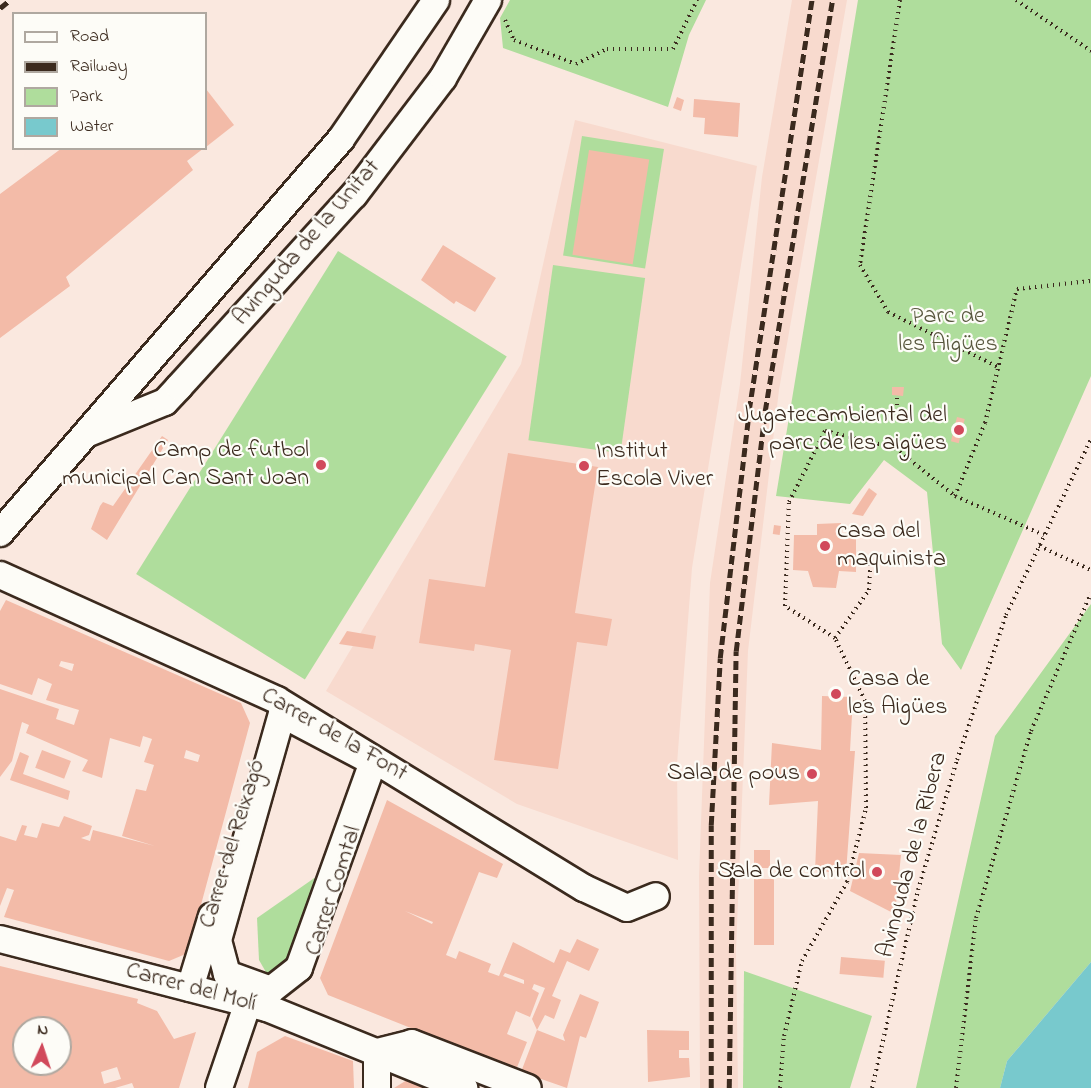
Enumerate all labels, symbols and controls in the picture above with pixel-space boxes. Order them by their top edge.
legend [12,12,207,150]
text: Road [70,24,109,50]
text: Railway [70,54,127,80]
text: Park [70,84,103,110]
text: Water [70,114,113,140]
street label: Avinguda de la Unitat [227,154,387,332]
park label: Parc de les Aigües [898,303,998,359]
place label: Jugatecambiental del parc de les aigües [738,402,947,458]
marker: Jugatecambiental del parc de les aigües [952,423,966,437]
place label: Camp de futbol municipal Can Sant Joan [62,437,309,493]
place label: Institut Escola Viver [596,438,713,494]
marker: Camp de futbol municipal Can Sant Joan [314,458,328,472]
marker: Institut Escola Viver [577,459,591,473]
place label: casa del maquinista [837,518,946,574]
marker: casa del maquinista [818,539,832,553]
place label: Casa de les Aigües [848,666,948,722]
street label: Carrer de la Font [256,681,412,789]
marker: Casa de les Aigües [829,687,843,701]
street label: Avinguda de la Ribera [872,749,954,961]
street label: Carrer del Reixagó [194,756,272,932]
place label: Sala de pous [667,760,800,788]
marker: Sala de pous [805,767,819,781]
street label: Carrer Comtal [300,823,368,959]
place label: Sala de control [717,858,865,886]
marker: Sala de control [870,865,884,879]
street label: Carrer del Molí [122,957,260,1019]
north arrow [12,1016,72,1076]
text: N [37,1018,49,1042]

